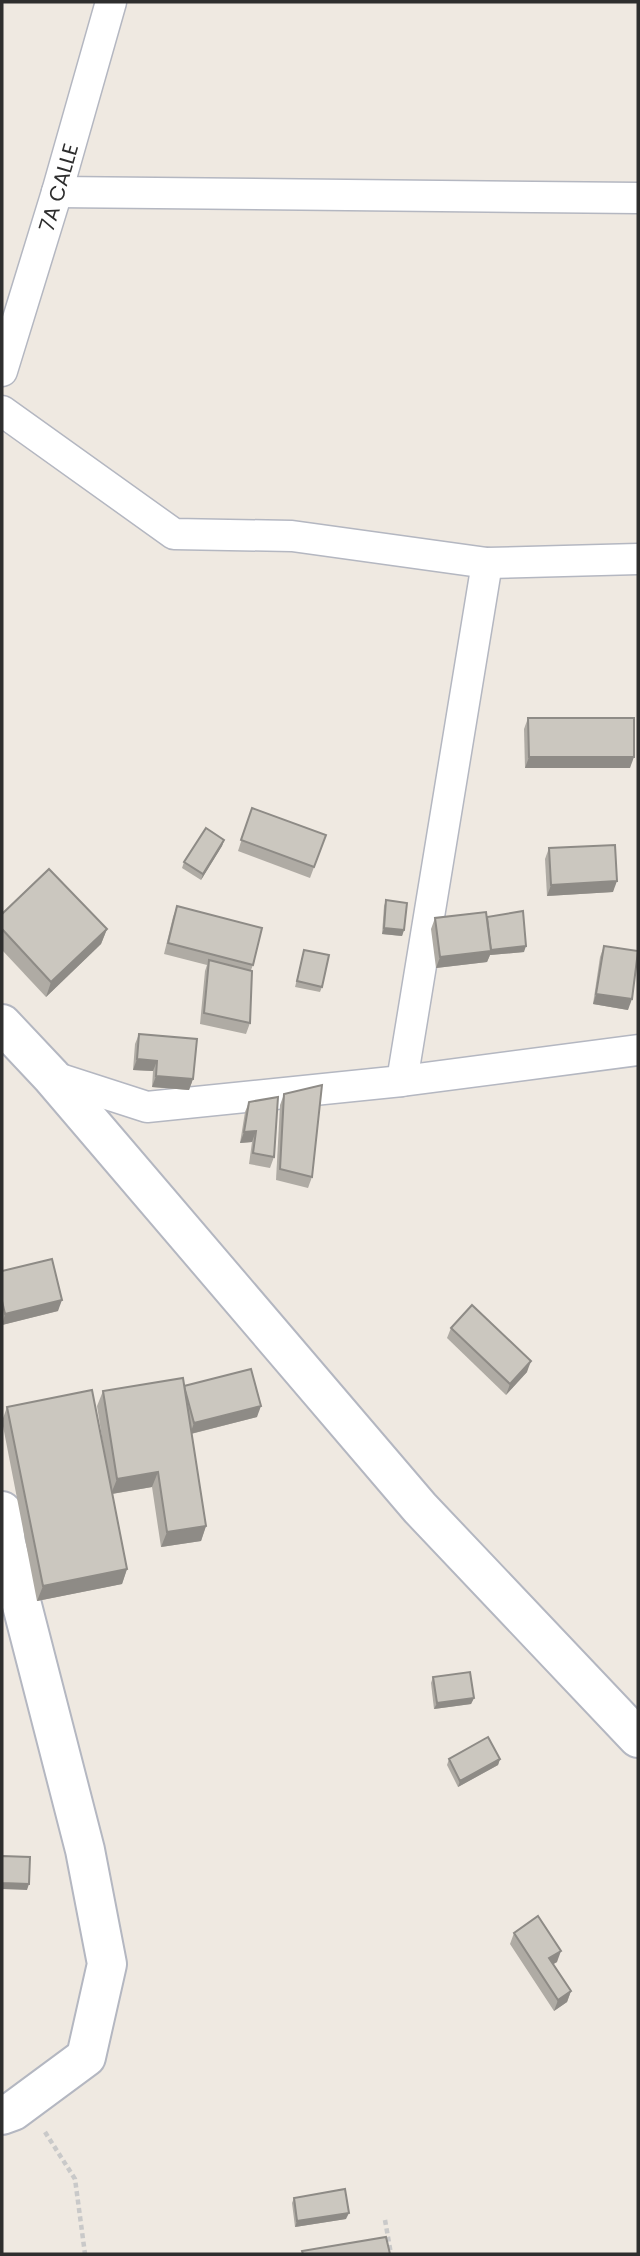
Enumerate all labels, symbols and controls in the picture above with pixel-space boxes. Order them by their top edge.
street label: 7A CALLE [31,140,85,235]

